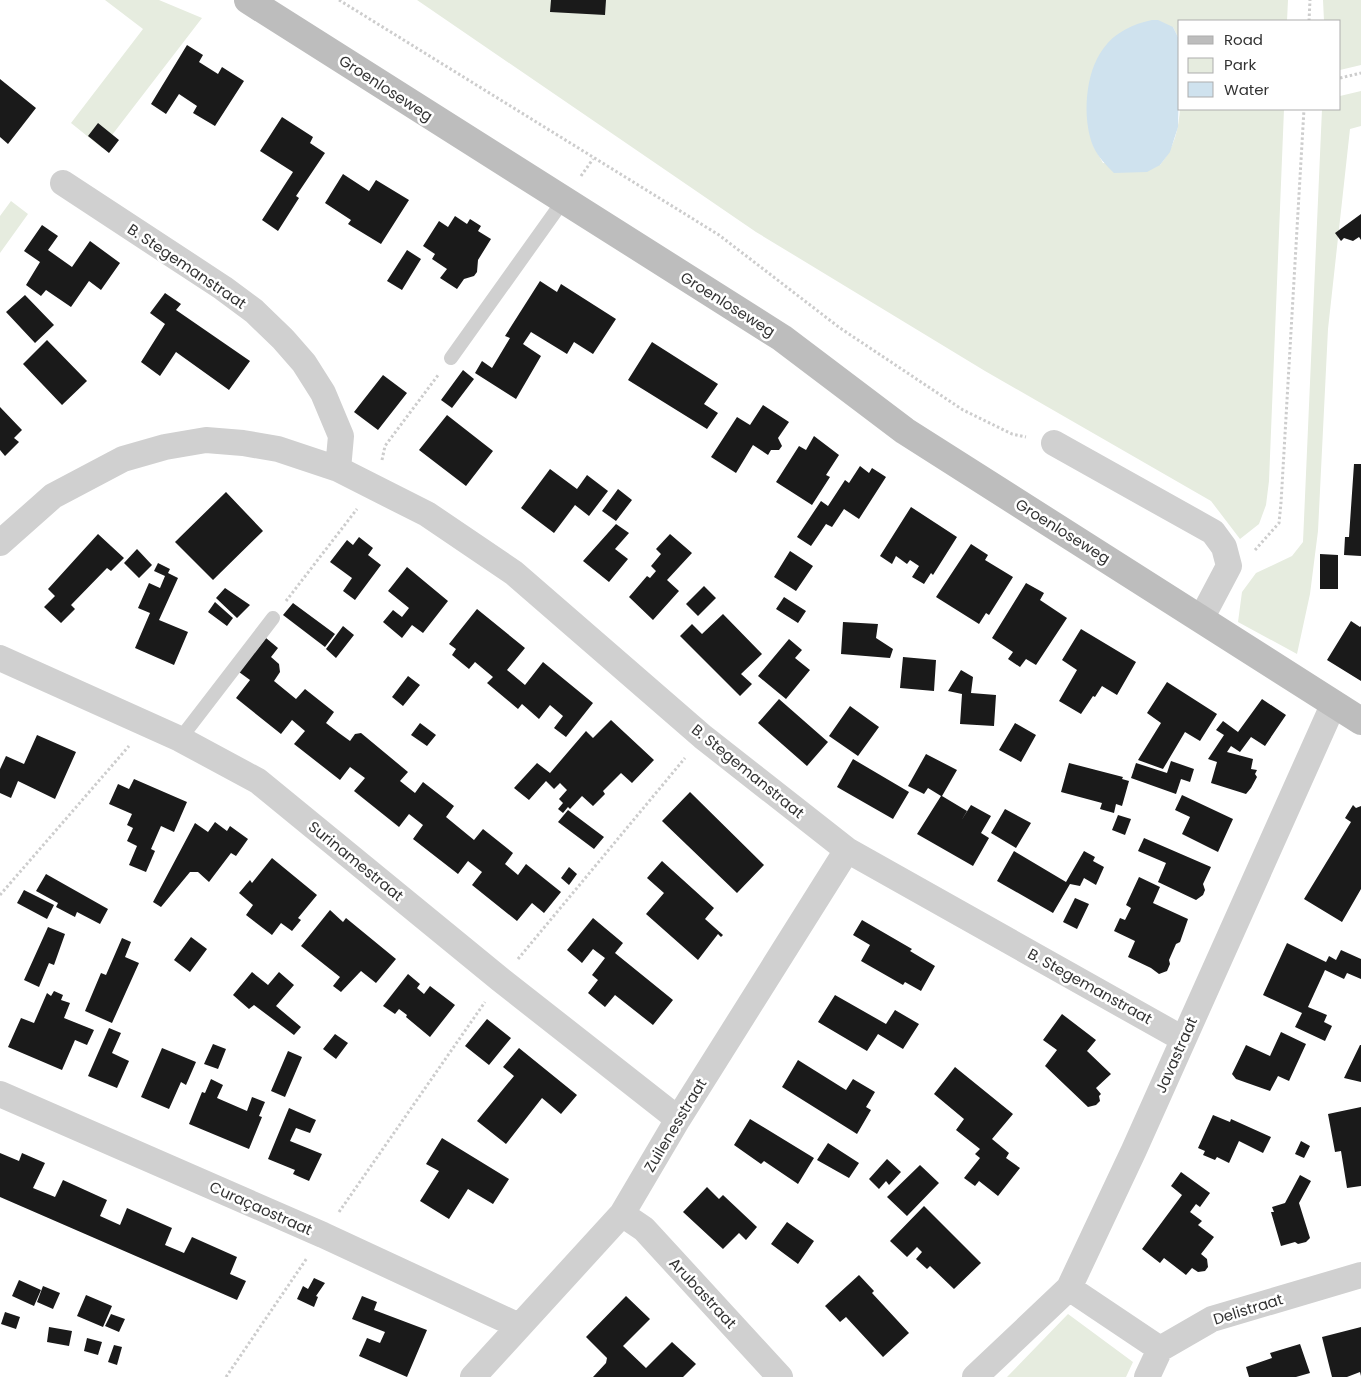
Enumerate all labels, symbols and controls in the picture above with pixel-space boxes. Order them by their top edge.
legend [1178,20,1341,110]
text: Road [1224,29,1263,50]
street label: Groenloseweg [335,50,437,126]
text: Park [1224,54,1256,75]
text: Water [1224,79,1270,100]
street label: B. Stegemanstraat [123,218,251,314]
street label: Groenloseweg [677,266,779,342]
street label: Groenloseweg [1012,493,1114,569]
street label: B. Stegemanstraat [687,719,809,823]
street label: Surinamestraat [304,816,408,906]
street label: B. Stegemanstraat [1024,943,1156,1029]
street label: Javastraat [1150,1014,1202,1096]
street label: Zuilenesstraat [639,1074,711,1176]
street label: Curaçaostraat [206,1176,316,1240]
street label: Arubastraat [665,1253,741,1333]
street label: Delistraat [1211,1288,1285,1330]

